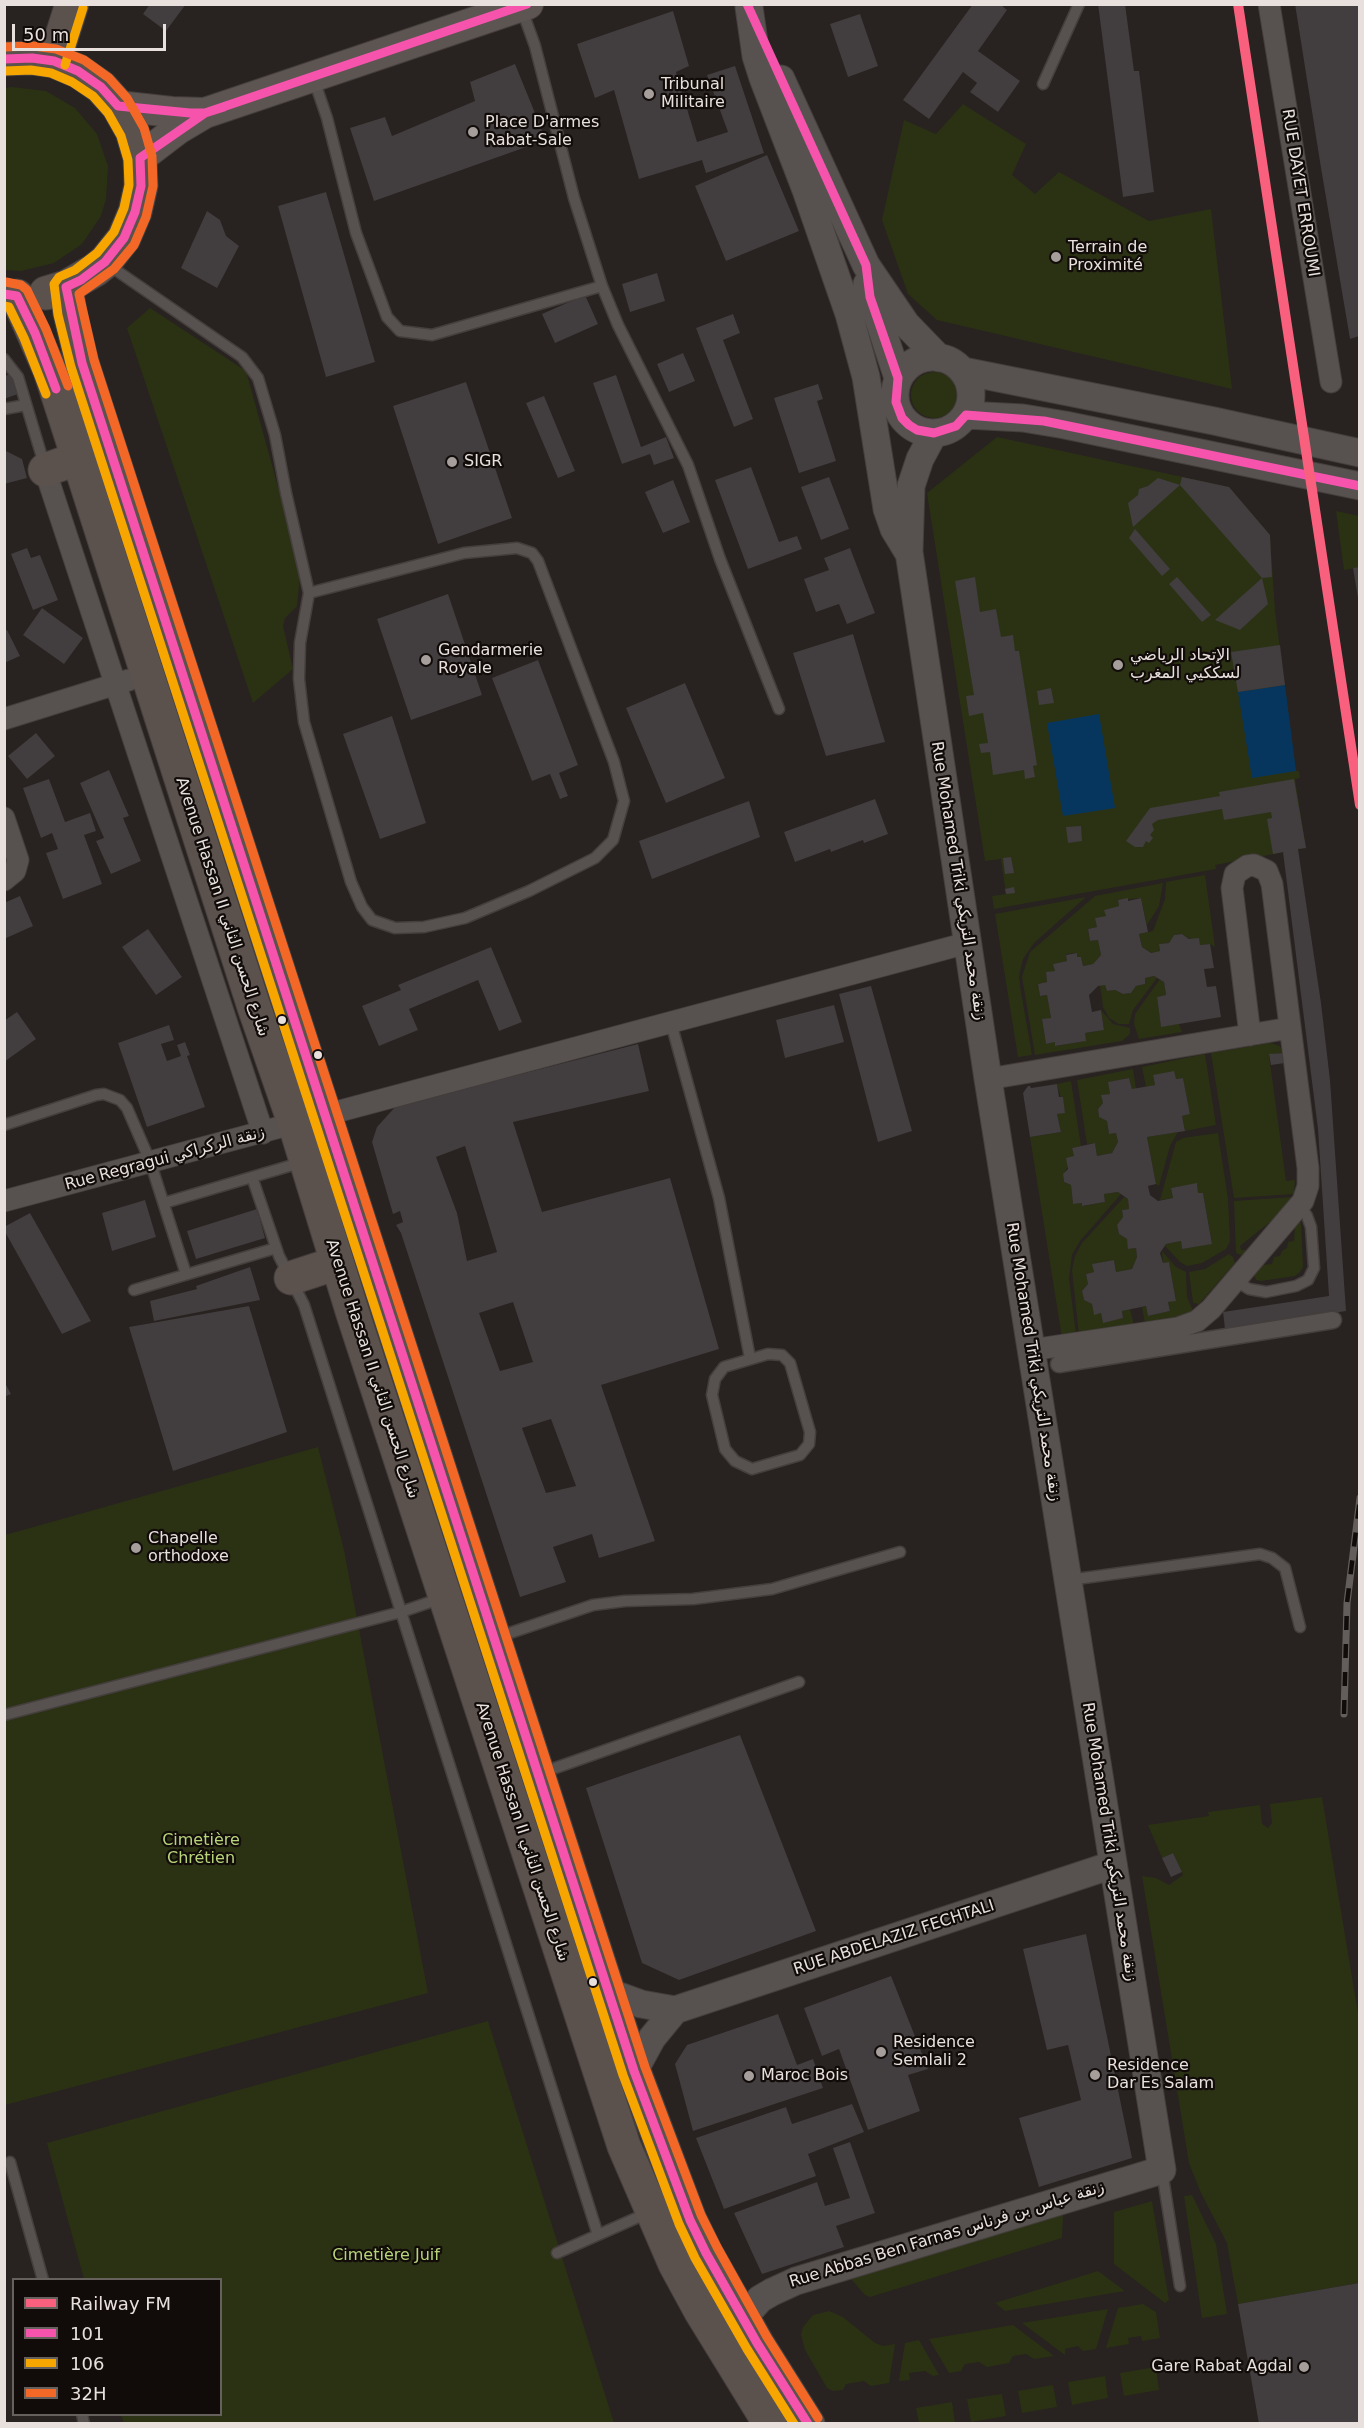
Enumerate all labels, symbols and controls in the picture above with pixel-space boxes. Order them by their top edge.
scale bar [15,12,170,50]
text: 50 m [23,24,69,45]
place label: Tribunal Militaire [661,75,725,113]
marker: Tribunal Militaire [642,87,656,101]
street label: RUE DAYET ERROUMI [1277,108,1323,278]
place label: Place D'armes Rabat-Sale [485,113,599,151]
marker: Place D'armes Rabat-Sale [466,125,480,139]
place label: Terrain de Proximité [1068,238,1147,276]
marker: Terrain de Proximité [1049,250,1063,264]
place label: SIGR [464,452,502,472]
marker: SIGR [445,455,459,469]
place label: Gendarmerie Royale [438,641,543,679]
place label: الإتحاد الرياضي لسككيي المغرب [1130,646,1240,684]
marker: Gendarmerie Royale [419,653,433,667]
marker: الإتحاد الرياضي لسككيي المغرب [1111,658,1125,672]
street label: Rue Mohamed Triki زنقة محمد التريكي [926,740,990,1022]
street label: Avenue Hassan II شارع الحسن الثاني [171,775,273,1039]
unlabelled marker [276,1014,288,1026]
unlabelled marker [312,1049,324,1061]
street label: Rue Regragui زنقة الركراكي [63,1123,267,1195]
street label: Rue Mohamed Triki زنقة محمد التريكي [1001,1221,1065,1503]
street label: Avenue Hassan II شارع الحسن الثاني [321,1237,423,1501]
place label: Chapelle orthodoxe [148,1529,229,1567]
marker: Chapelle orthodoxe [129,1541,143,1555]
street label: Avenue Hassan II شارع الحسن الثاني [471,1700,573,1964]
street label: Rue Mohamed Triki زنقة محمد التريكي [1077,1701,1141,1983]
park label: Cimetière Chrétien [162,1831,240,1869]
street label: RUE ABDELAZIZ FECHTALI [791,1896,997,1980]
unlabelled marker [587,1976,599,1988]
place label: Residence Semlali 2 [893,2033,975,2071]
marker: Residence Semlali 2 [874,2045,888,2059]
place label: Residence Dar Es Salam [1107,2056,1214,2094]
place label: Maroc Bois [761,2066,848,2086]
marker: Residence Dar Es Salam [1088,2068,1102,2082]
marker: Maroc Bois [742,2069,756,2083]
street label: Rue Abbas Ben Farnas زنقة عباس بن فرناس [787,2178,1107,2292]
park label: Cimetière Juif [332,2246,440,2266]
legend [12,2278,222,2416]
text: Railway FM [70,2293,171,2314]
text: 101 [70,2323,104,2344]
text: 106 [70,2353,104,2374]
place label: Gare Rabat Agdal [1151,2357,1292,2377]
marker: Gare Rabat Agdal [1297,2360,1311,2374]
text: 32H [70,2383,106,2404]

